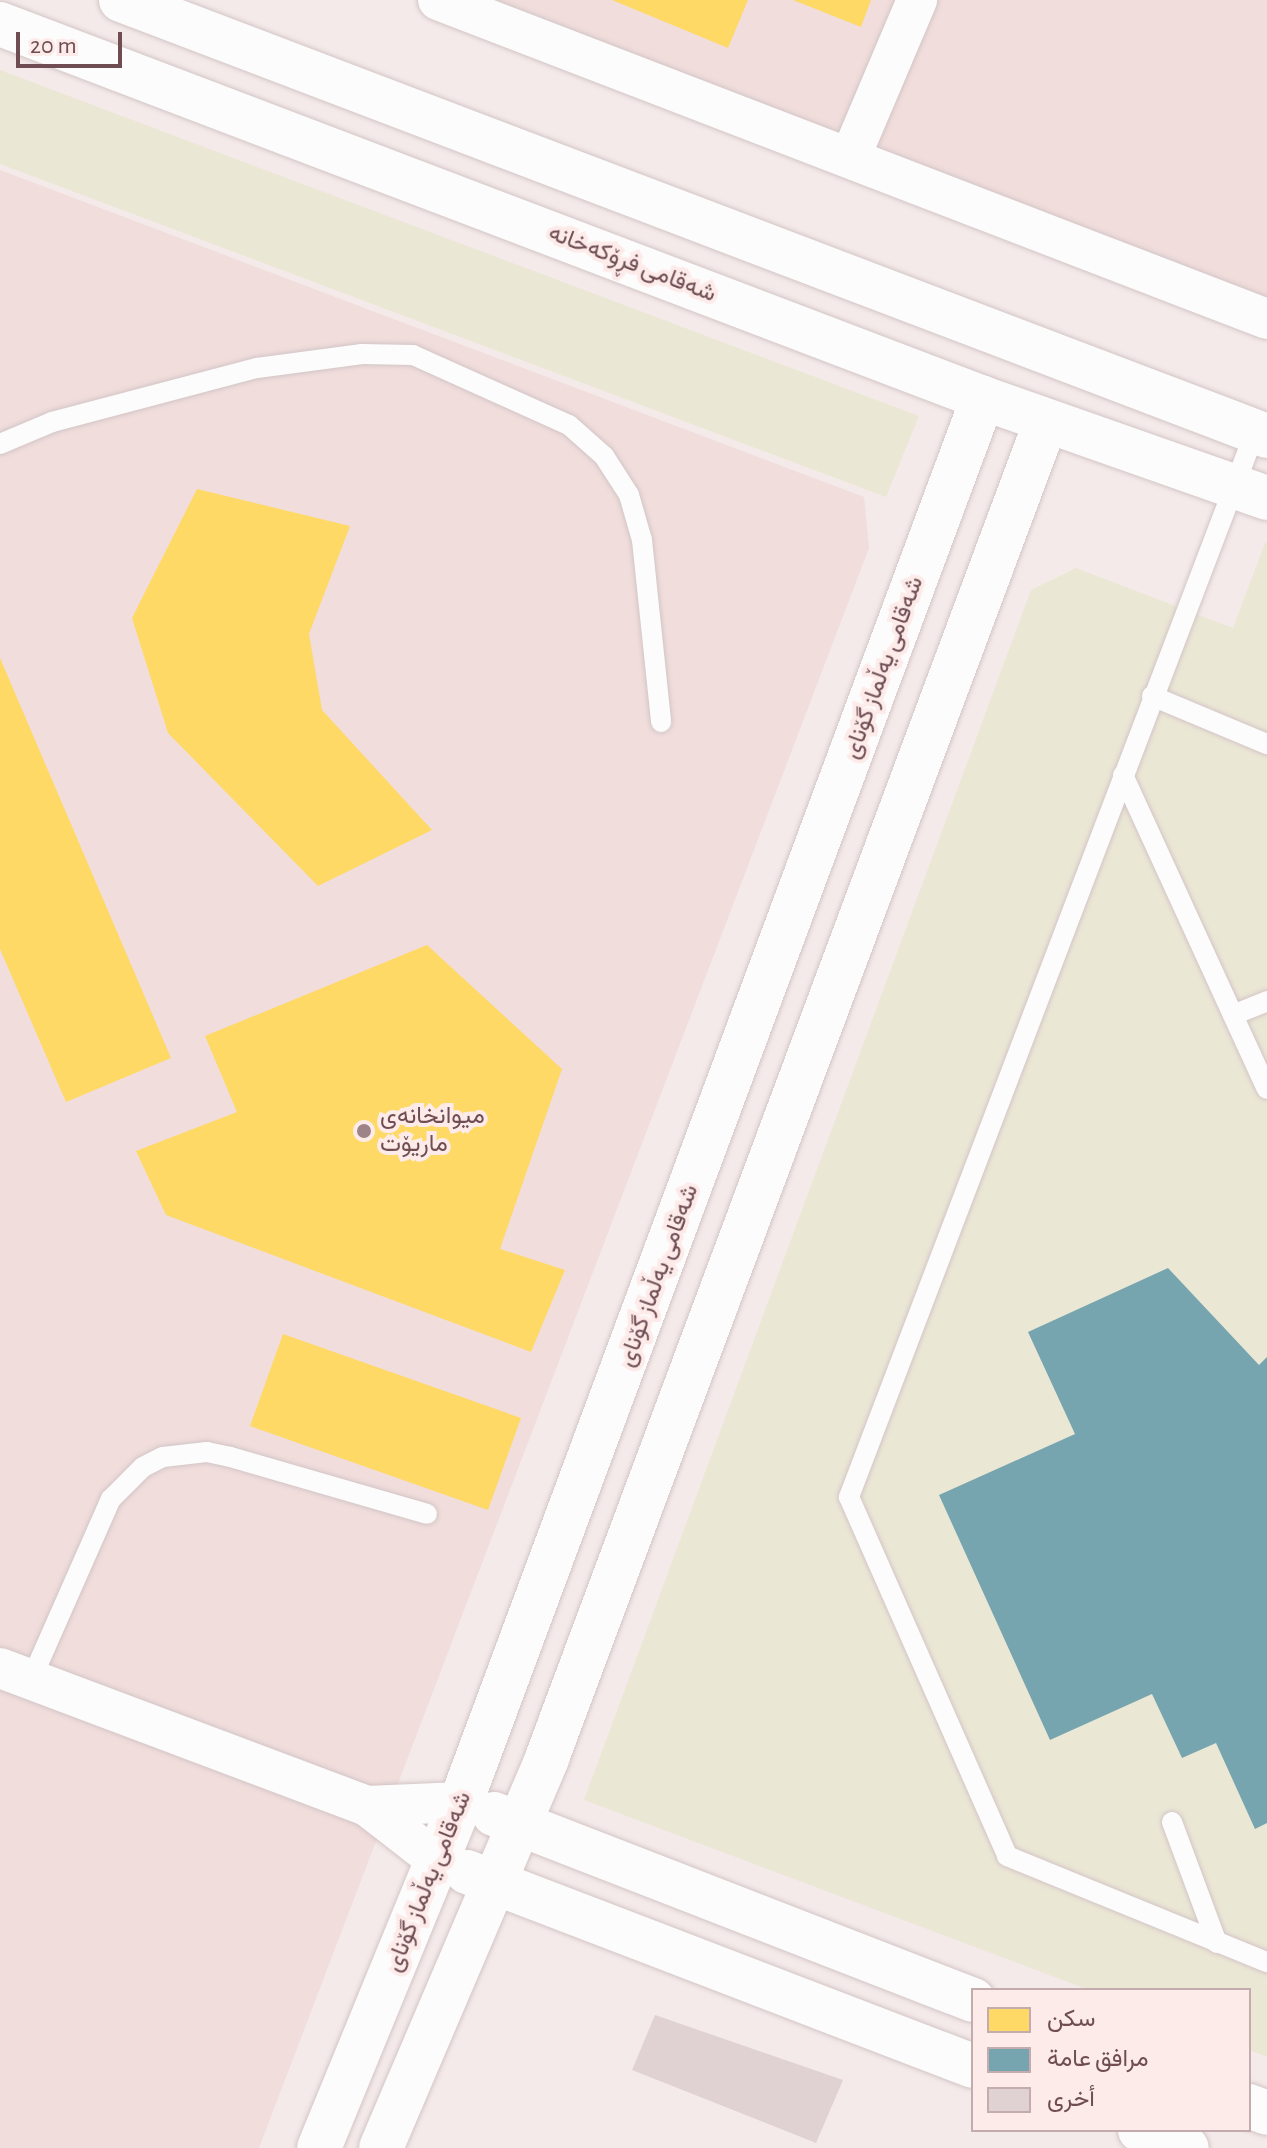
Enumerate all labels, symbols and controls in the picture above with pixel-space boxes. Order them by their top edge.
scale bar [20,16,126,66]
text: 20 m [30,34,77,58]
street label: شەقامی فڕۆکەخانە [544,219,720,309]
street label: شەقامی یەڵماز گۆنای [838,573,930,763]
place label: میوانخانەی ماریۆت [380,1103,485,1159]
marker: میوانخانەی ماریۆت [355,1122,373,1140]
street label: شەقامی یەڵماز گۆنای [613,1181,705,1371]
street label: شەقامی یەڵماز گۆنای [380,1788,478,1976]
legend [971,1988,1251,2132]
text: سكن [1047,2007,1096,2031]
text: مرافق عامة [1047,2047,1148,2071]
text: أخرى [1047,2087,1095,2111]

